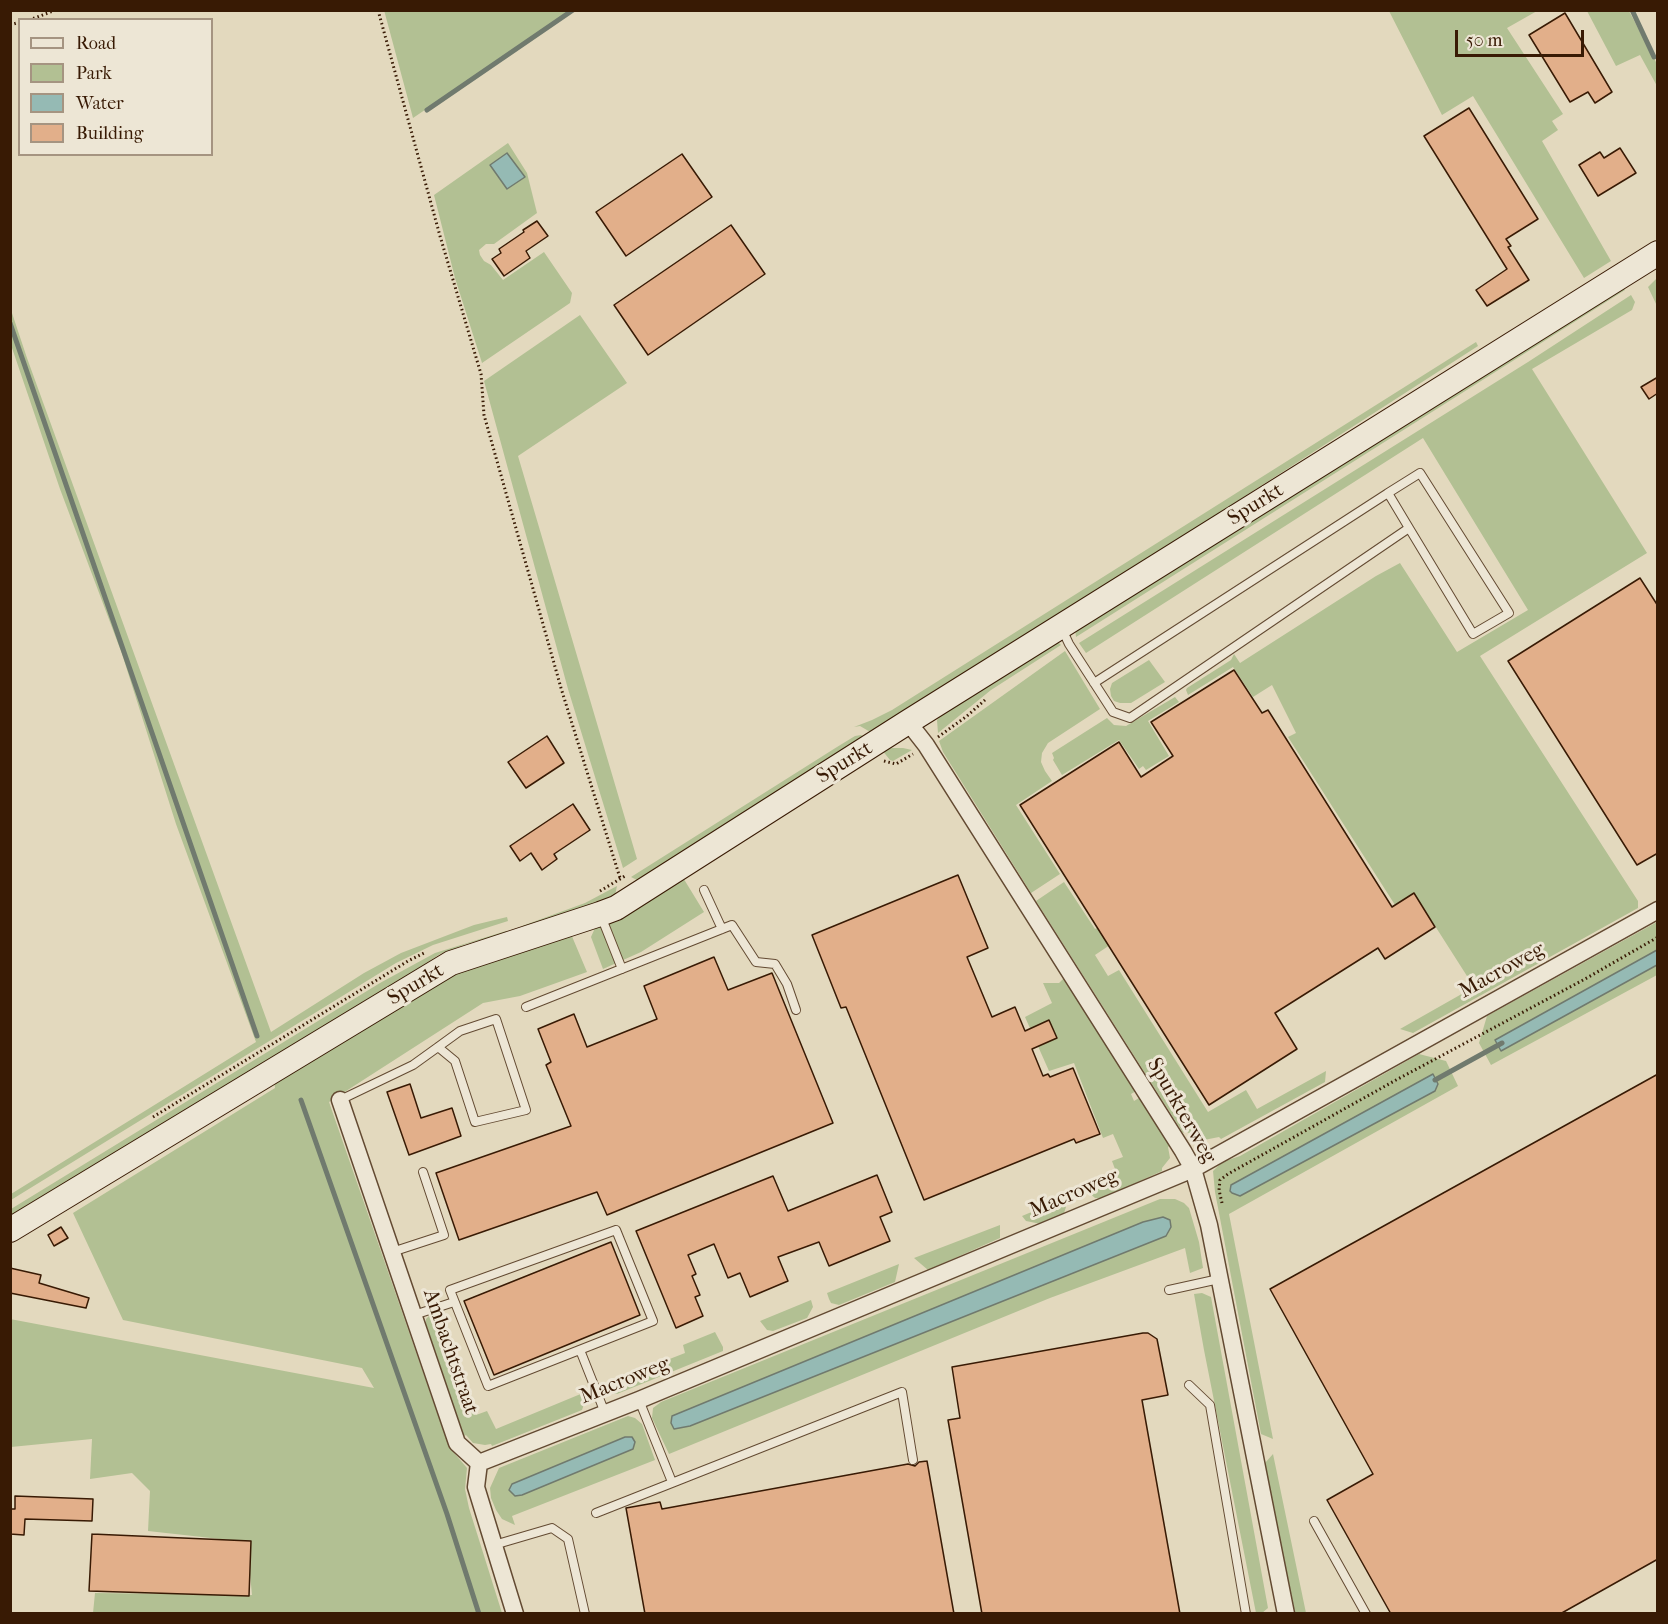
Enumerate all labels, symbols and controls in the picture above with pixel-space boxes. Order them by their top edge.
legend [18,18,213,156]
scale bar [1458,18,1587,56]
text: 50 m [1466,30,1502,51]
text: Road [76,33,116,54]
text: Park [76,63,112,84]
text: Water [76,93,124,114]
text: Building [76,123,143,144]
street label: Spurkt [1223,478,1289,532]
street label: Spurkt [812,736,878,790]
street label: Macroweg [1455,937,1549,1005]
street label: Spurkt [383,958,449,1012]
street label: Spurkterweg [1141,1054,1221,1168]
street label: Macroweg [1026,1164,1122,1224]
street label: Ambachtstraat [417,1286,483,1418]
street label: Macroweg [577,1352,673,1410]

